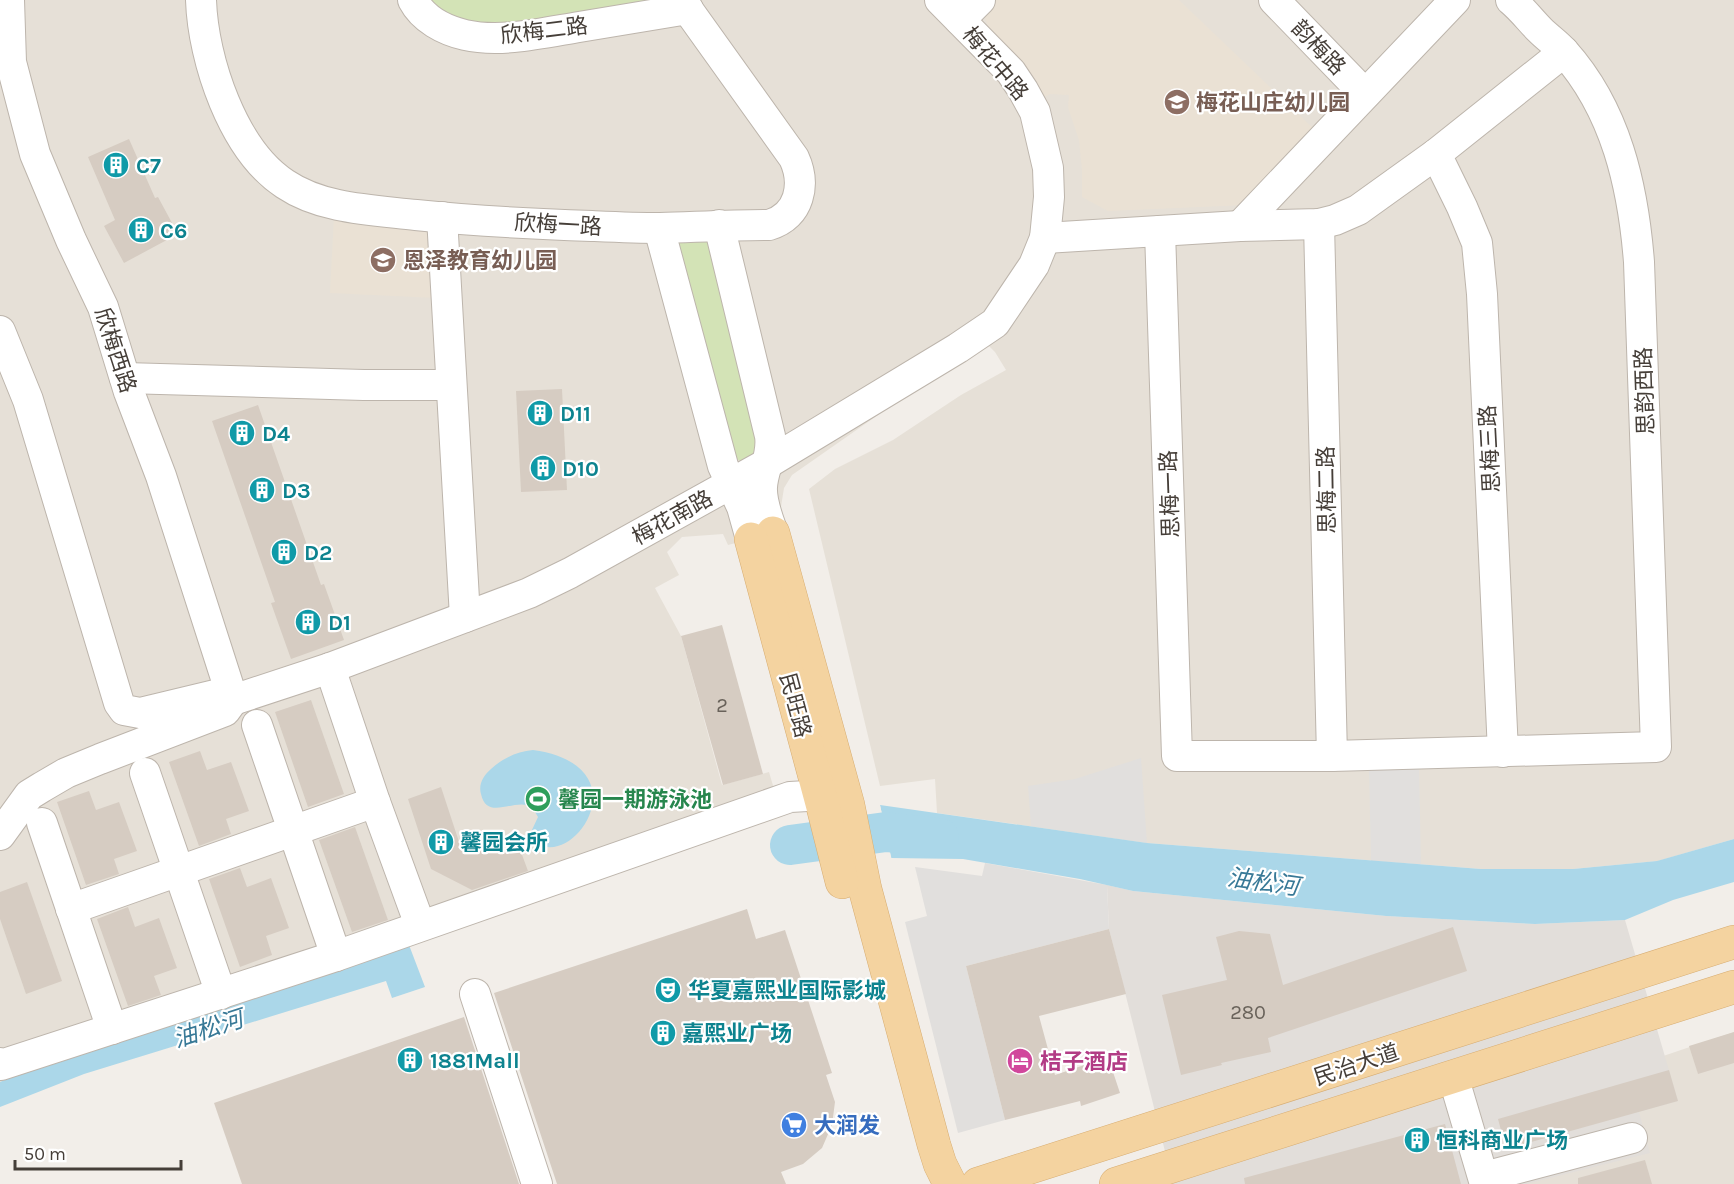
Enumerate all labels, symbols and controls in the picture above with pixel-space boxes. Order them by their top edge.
street label: 欣梅二路 [499,13,589,49]
street label: 韵梅路 [1286,15,1351,80]
street label: 梅花中路 [957,22,1033,106]
school or university icon: 梅花山庄幼儿园 [1162,87,1192,117]
place label: 梅花山庄幼儿园 [1196,90,1350,116]
building icon: C7 [101,150,131,180]
place label: C7 [136,153,161,179]
street label: 欣梅一路 [513,210,603,240]
building icon: C6 [126,215,156,245]
place label: C6 [160,218,187,244]
school or university icon: 恩泽教育幼儿园 [368,245,398,275]
place label: 恩泽教育幼儿园 [403,248,557,274]
street label: 欣梅西路 [89,304,141,396]
street label: 思韵西路 [1630,347,1660,435]
building icon: D11 [525,398,555,428]
place label: D11 [560,401,591,427]
street label: 思梅三路 [1475,404,1505,494]
building icon: D4 [227,418,257,448]
place label: D4 [262,421,290,447]
street label: 思梅二路 [1313,446,1341,534]
street label: 思梅一路 [1155,450,1185,538]
building icon: D10 [528,453,558,483]
place label: D10 [562,456,599,482]
building icon: D3 [247,475,277,505]
place label: D3 [282,478,311,504]
street label: 梅花南路 [628,485,717,551]
building icon: D2 [269,537,299,567]
place label: D2 [304,540,332,566]
building icon: D1 [293,607,323,637]
place label: D1 [328,610,351,636]
street label: 民旺路 [774,670,816,741]
house number: 2 [716,694,728,717]
sports icon: 馨园一期游泳池 [523,784,553,814]
place label: 馨园一期游泳池 [558,787,712,813]
building icon: 馨园会所 [426,827,456,857]
place label: 馨园会所 [460,830,548,856]
water label: 油松河 [1225,863,1305,901]
theatre icon: 华夏嘉熙业国际影城 [653,975,683,1005]
place label: 华夏嘉熙业国际影城 [688,978,886,1004]
house number: 280 [1230,1001,1266,1024]
water label: 油松河 [169,1003,250,1053]
building icon: 嘉熙业广场 [648,1018,678,1048]
place label: 嘉熙业广场 [682,1021,792,1047]
street label: 民治大道 [1310,1039,1402,1091]
building icon: 1881Mall [395,1045,425,1075]
hotel icon: 桔子酒店 [1005,1046,1035,1076]
place label: 1881Mall [430,1048,520,1074]
place label: 桔子酒店 [1040,1049,1128,1075]
supermarket icon: 大润发 [779,1110,809,1140]
place label: 大润发 [814,1113,880,1139]
building icon: 恒科商业广场 [1402,1125,1432,1155]
place label: 恒科商业广场 [1436,1128,1568,1154]
scale bar [15,1133,182,1171]
text: 50 m [24,1143,66,1165]

